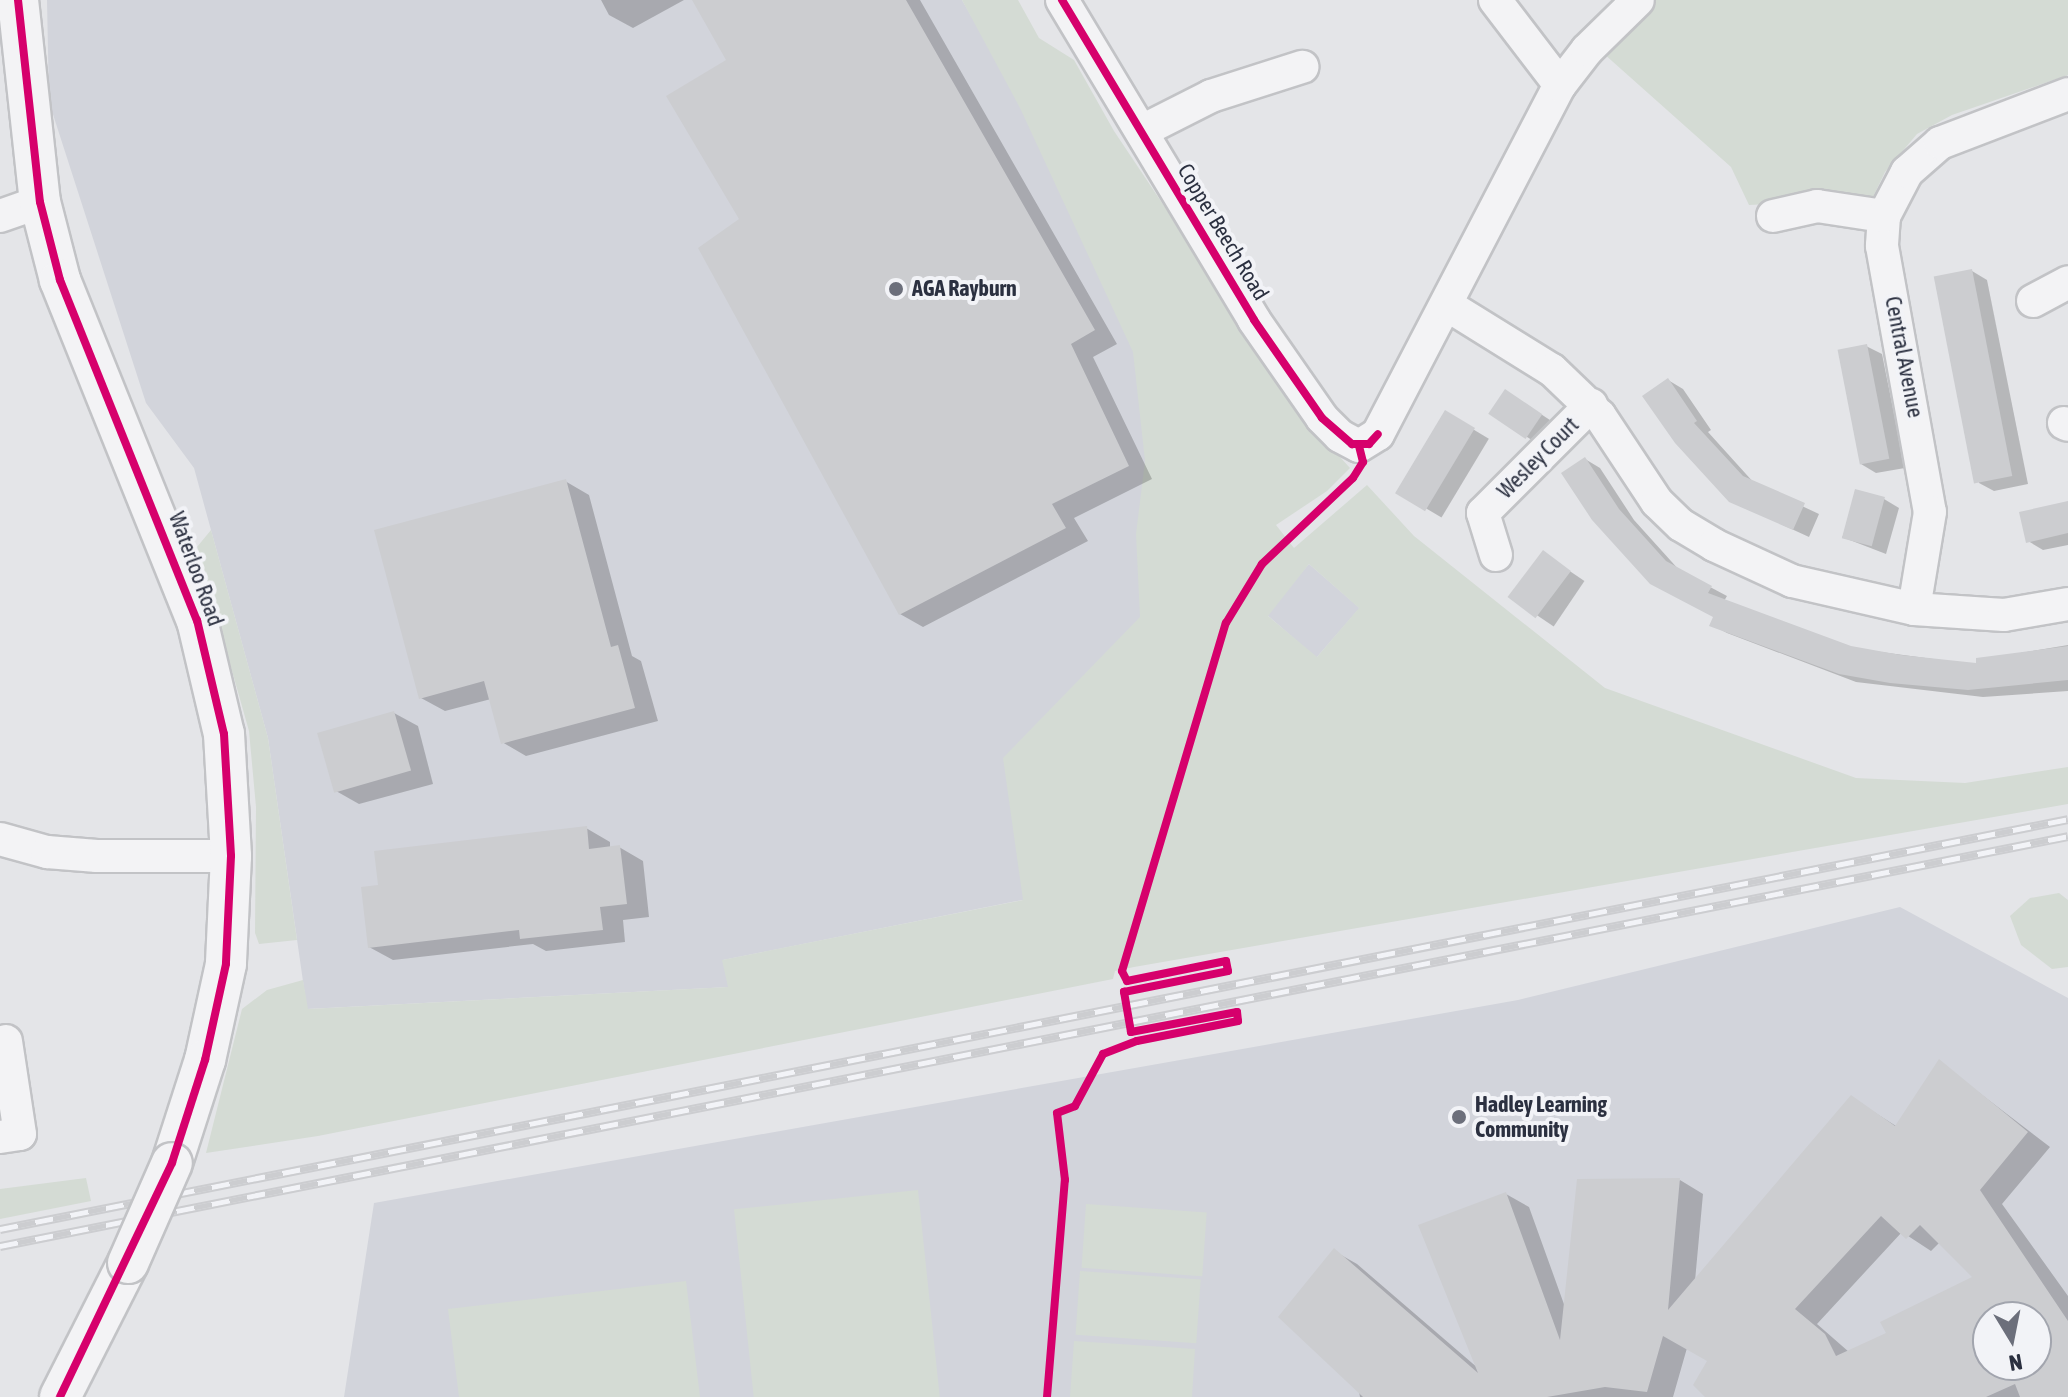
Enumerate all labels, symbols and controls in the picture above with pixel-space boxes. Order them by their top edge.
street label: Copper Beech Road [1172,159,1274,305]
place label: AGA Rayburn [912,276,1017,302]
marker: AGA Rayburn [887,280,905,298]
street label: Central Avenue [1879,294,1929,420]
street label: Wesley Court [1492,412,1584,504]
street label: Waterloo Road [163,508,229,630]
place label: Hadley Learning Community [1475,1091,1607,1142]
marker: Hadley Learning Community [1450,1108,1468,1126]
north arrow [1972,1301,2052,1381]
text: N [2007,1349,2024,1377]

